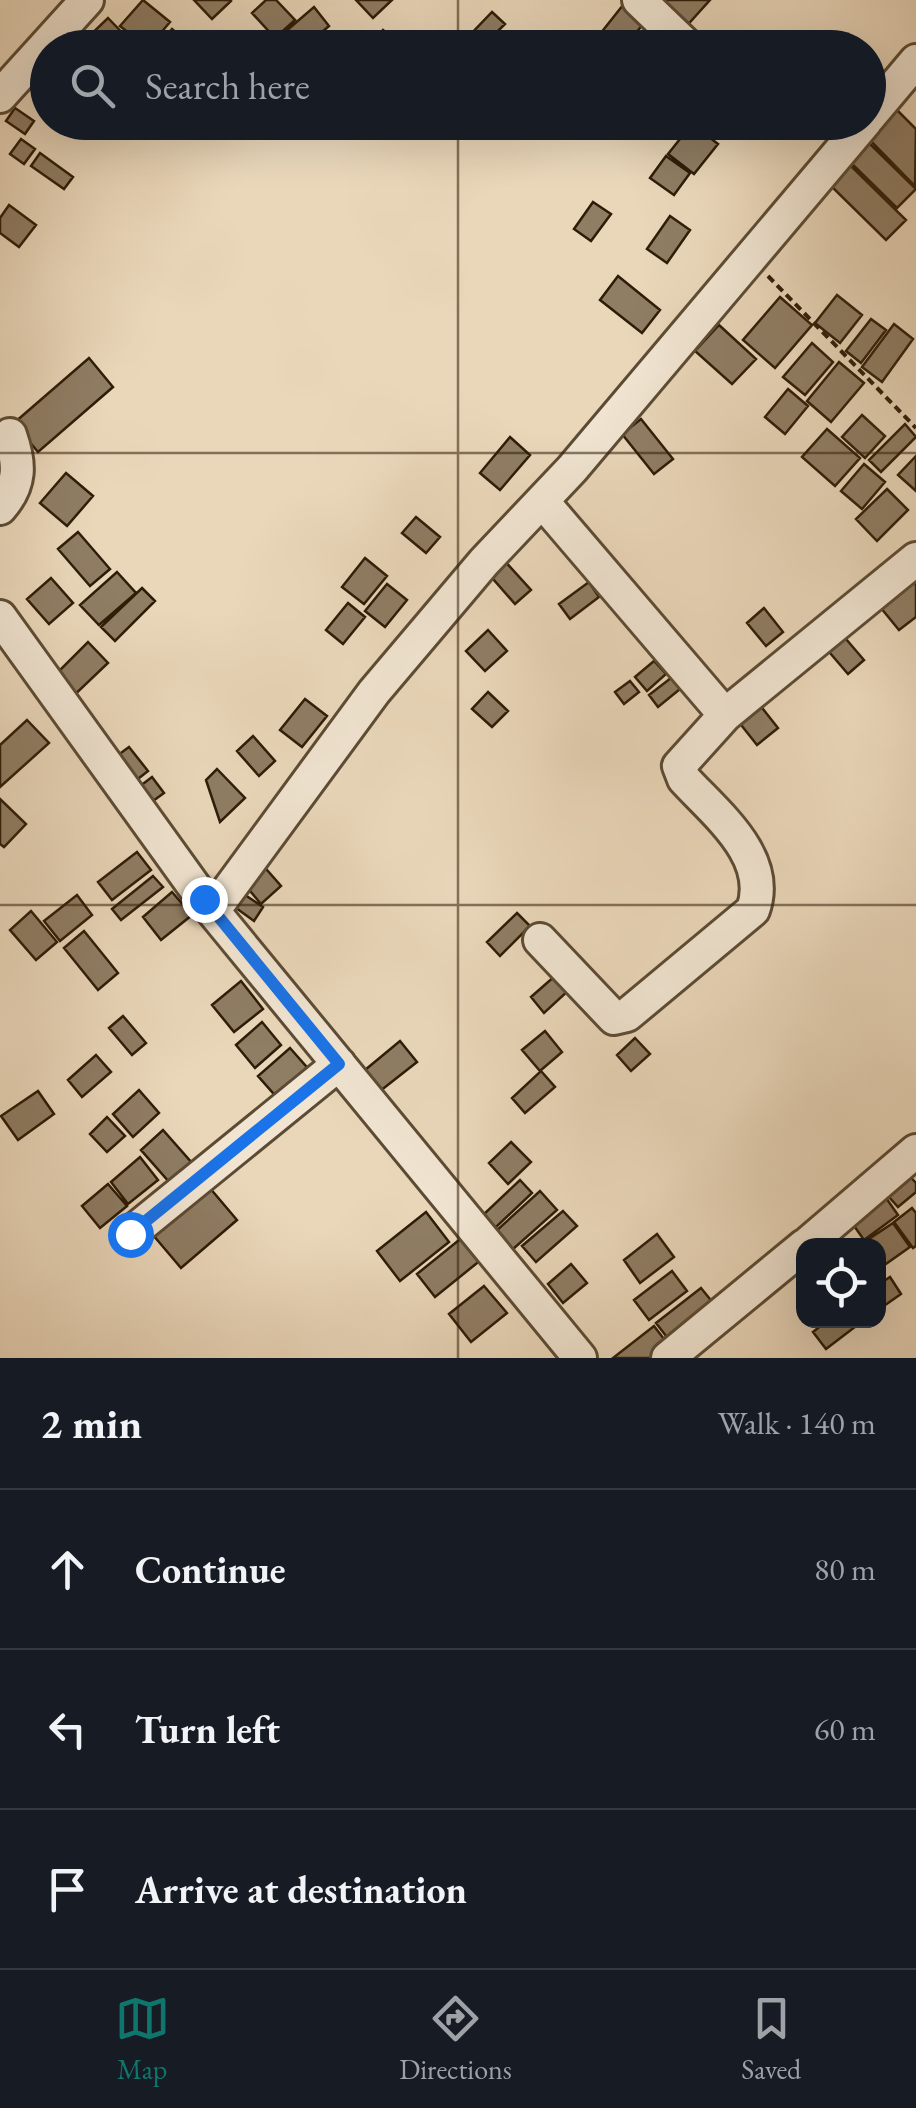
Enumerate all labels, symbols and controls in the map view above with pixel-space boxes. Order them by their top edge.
search box [30,30,886,140]
icon: search [65,58,120,113]
text: Search here [145,61,310,110]
route end [182,877,228,923]
route start [108,1212,154,1258]
map controls [796,1238,886,1328]
button: locate [796,1238,886,1328]
text: 2 min [40,1396,142,1451]
text: Walk · 140 m [718,1402,876,1444]
icon: ahead [40,1542,95,1597]
text: Continue [135,1545,286,1594]
text: 80 m [814,1548,876,1590]
icon: left [40,1702,95,1757]
text: Turn left [135,1705,280,1754]
text: 60 m [814,1708,876,1750]
icon: arrive [40,1862,95,1917]
text: Arrive at destination [135,1865,467,1914]
tab: Map [115,1991,170,2087]
tab: Directions [399,1991,512,2087]
tab: Saved [741,1991,801,2087]

